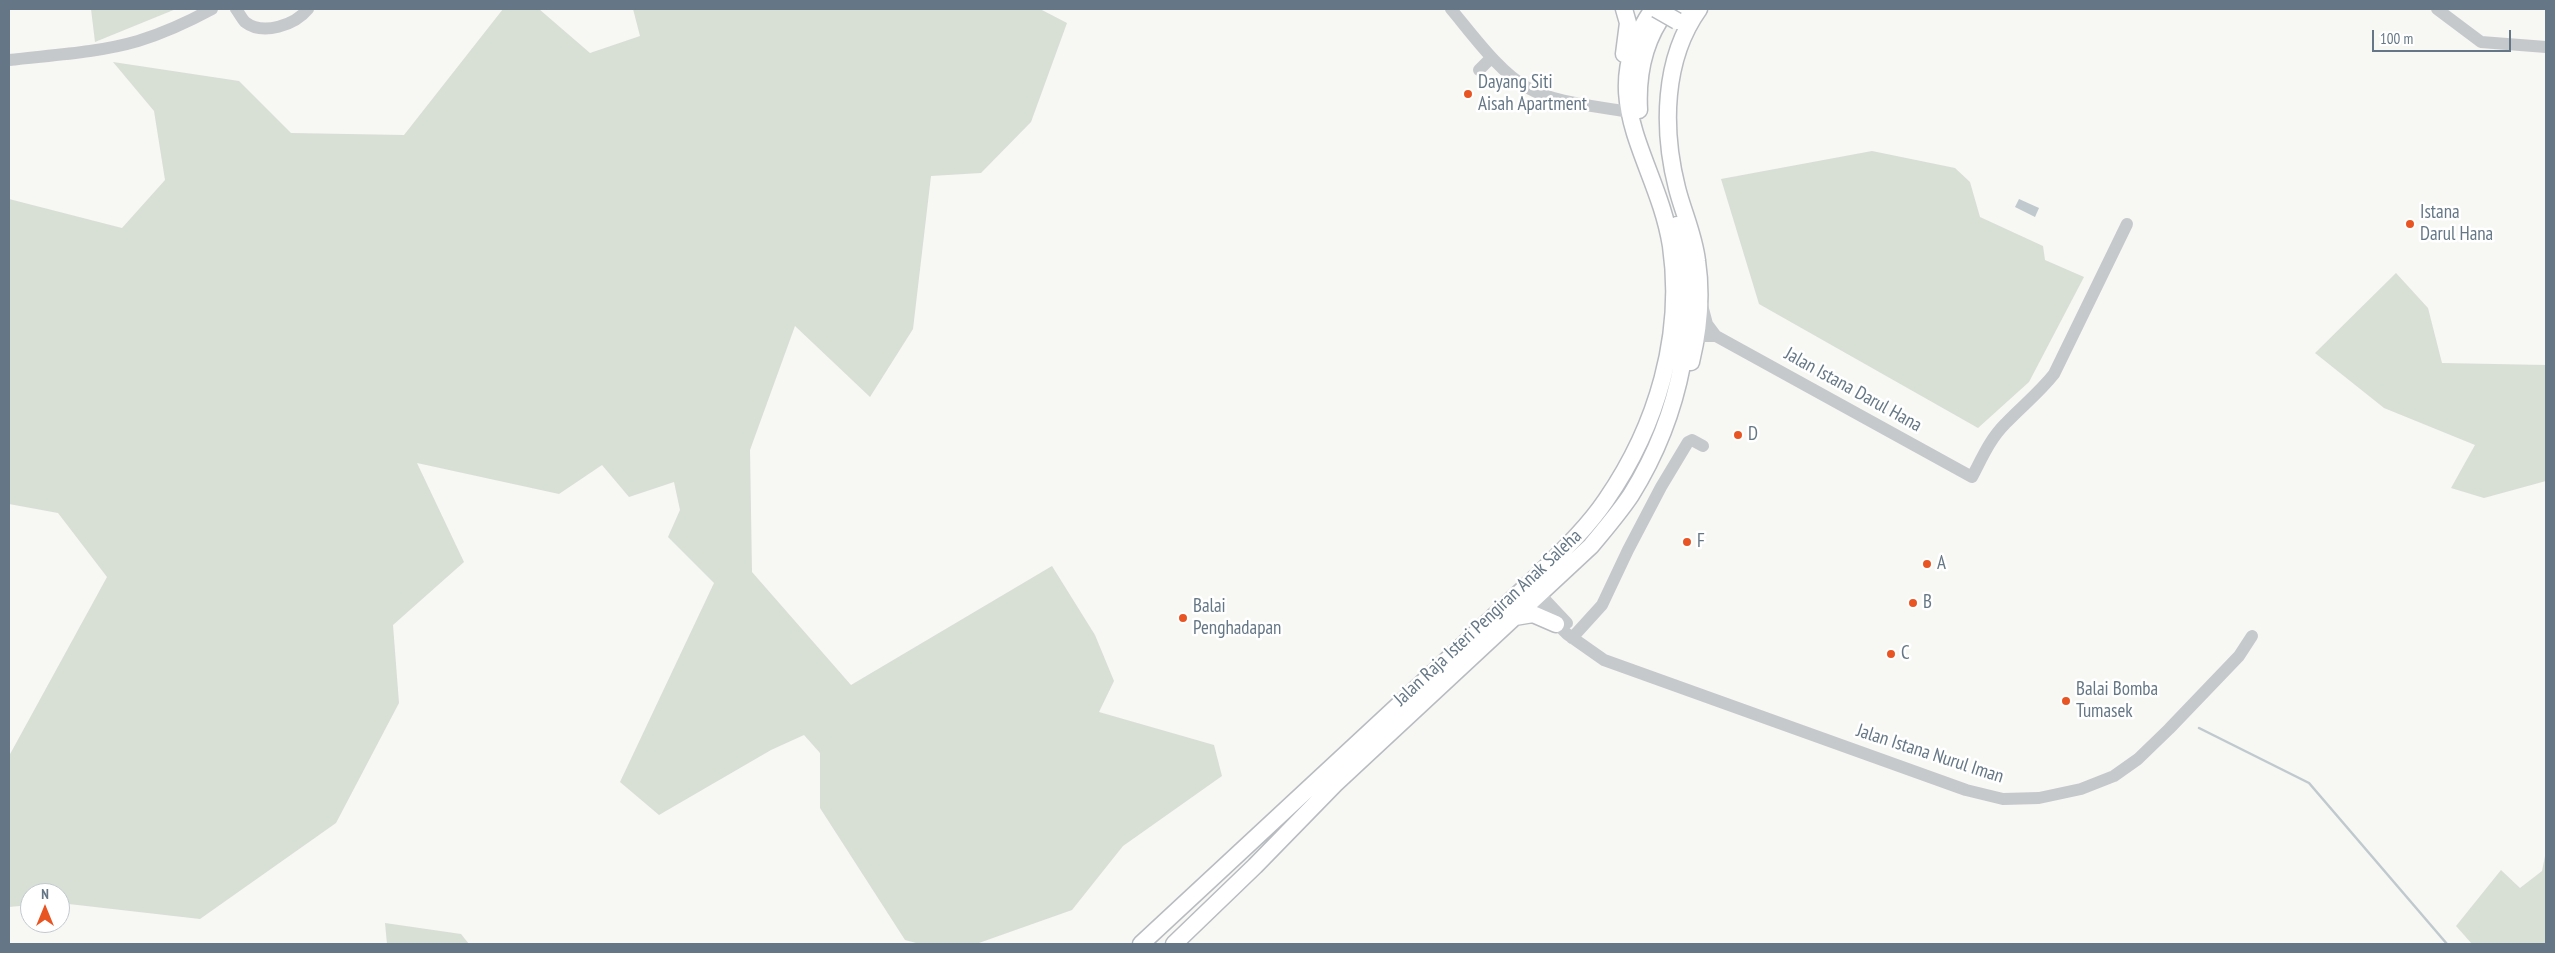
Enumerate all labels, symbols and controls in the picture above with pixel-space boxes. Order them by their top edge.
scale bar [2375,20,2514,52]
text: 100 m [2380,29,2413,48]
place label: Dayang Siti Aisah Apartment [1478,72,1587,116]
marker: Dayang Siti Aisah Apartment [1462,88,1474,100]
place label: Istana Darul Hana [2420,202,2493,246]
marker: Istana Darul Hana [2404,218,2416,230]
street label: Jalan Istana Darul Hana [1780,343,1926,437]
place label: D [1748,424,1758,446]
marker: D [1732,429,1744,441]
street label: Jalan Raja Isteri Pengiran Anak Saleha [1389,525,1587,711]
place label: F [1697,531,1705,553]
marker: F [1681,536,1693,548]
place label: A [1937,553,1946,575]
marker: A [1921,558,1933,570]
place label: B [1923,592,1932,614]
place label: Balai Penghadapan [1193,596,1281,640]
marker: B [1907,597,1919,609]
marker: Balai Penghadapan [1177,612,1189,624]
place label: C [1901,643,1910,665]
marker: C [1885,648,1897,660]
place label: Balai Bomba Tumasek [2076,679,2158,723]
marker: Balai Bomba Tumasek [2060,695,2072,707]
street label: Jalan Istana Nurul Iman [1854,719,2006,789]
north arrow [20,883,70,933]
text: N [41,885,49,903]

